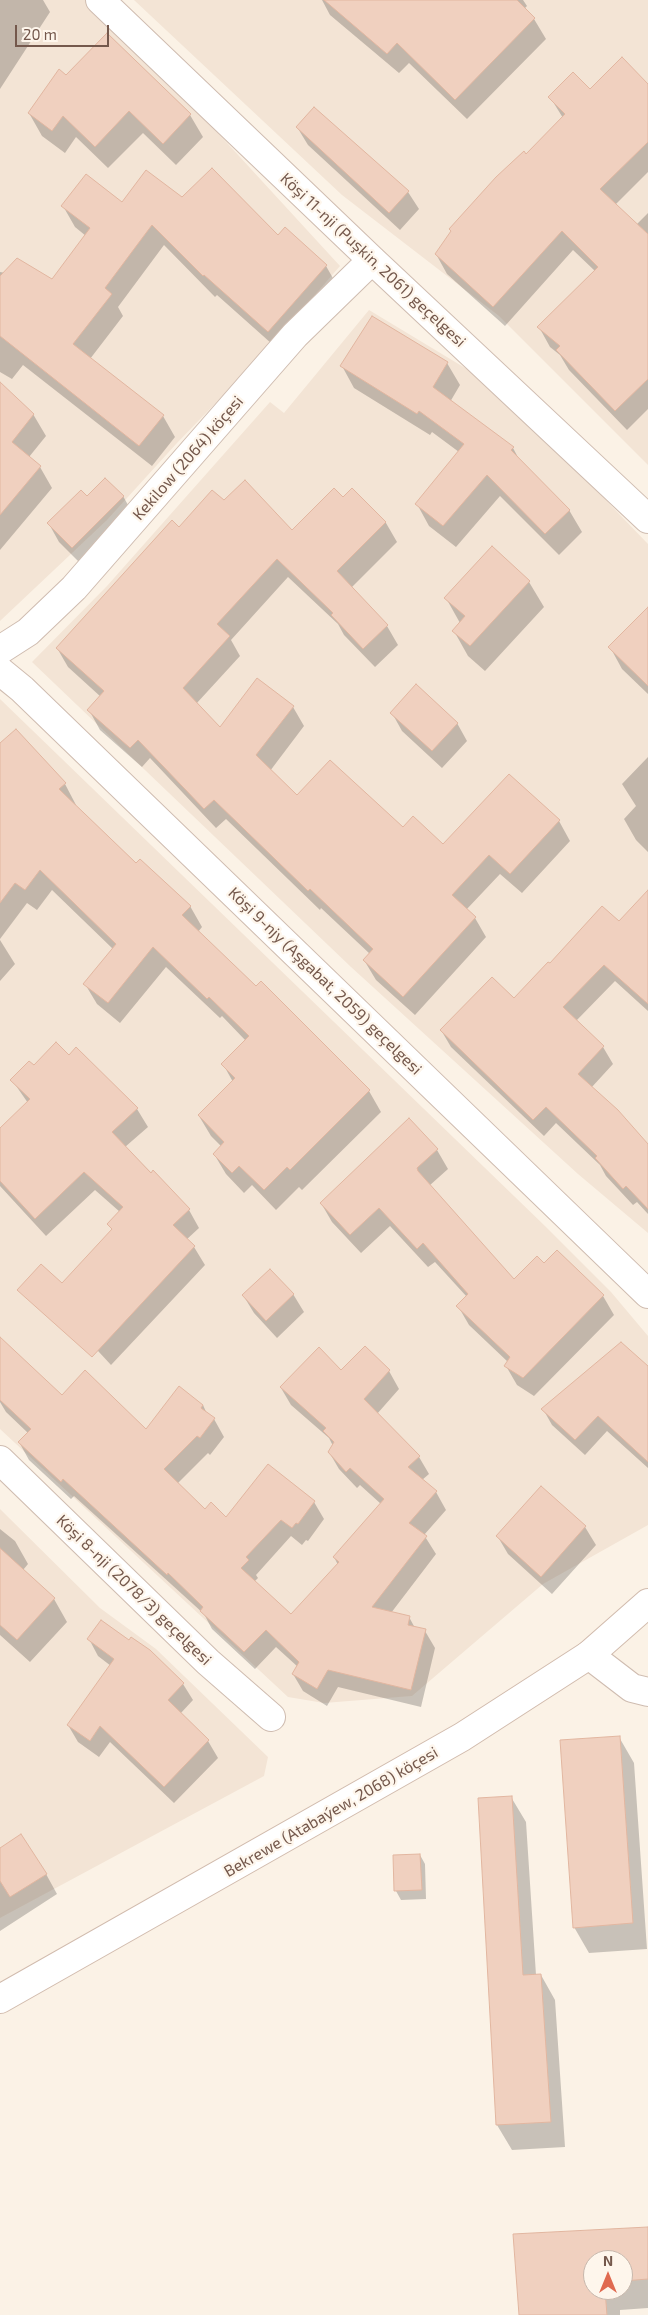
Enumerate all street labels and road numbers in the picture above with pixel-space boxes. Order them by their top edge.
street label: Köşi 11-nji (Puşkin, 2061) geçelgesi [276,169,470,351]
street label: Kekilow (2064) köçesi [129,392,247,524]
street label: Köşi 9-njy (Aşgabat, 2059) geçelgesi [224,883,426,1079]
street label: Köşi 8-nji (2078/3) geçelgesi [52,1511,216,1669]
street label: Bekrewe (Atabaýew, 2068) köçesi [221,1743,441,1881]

